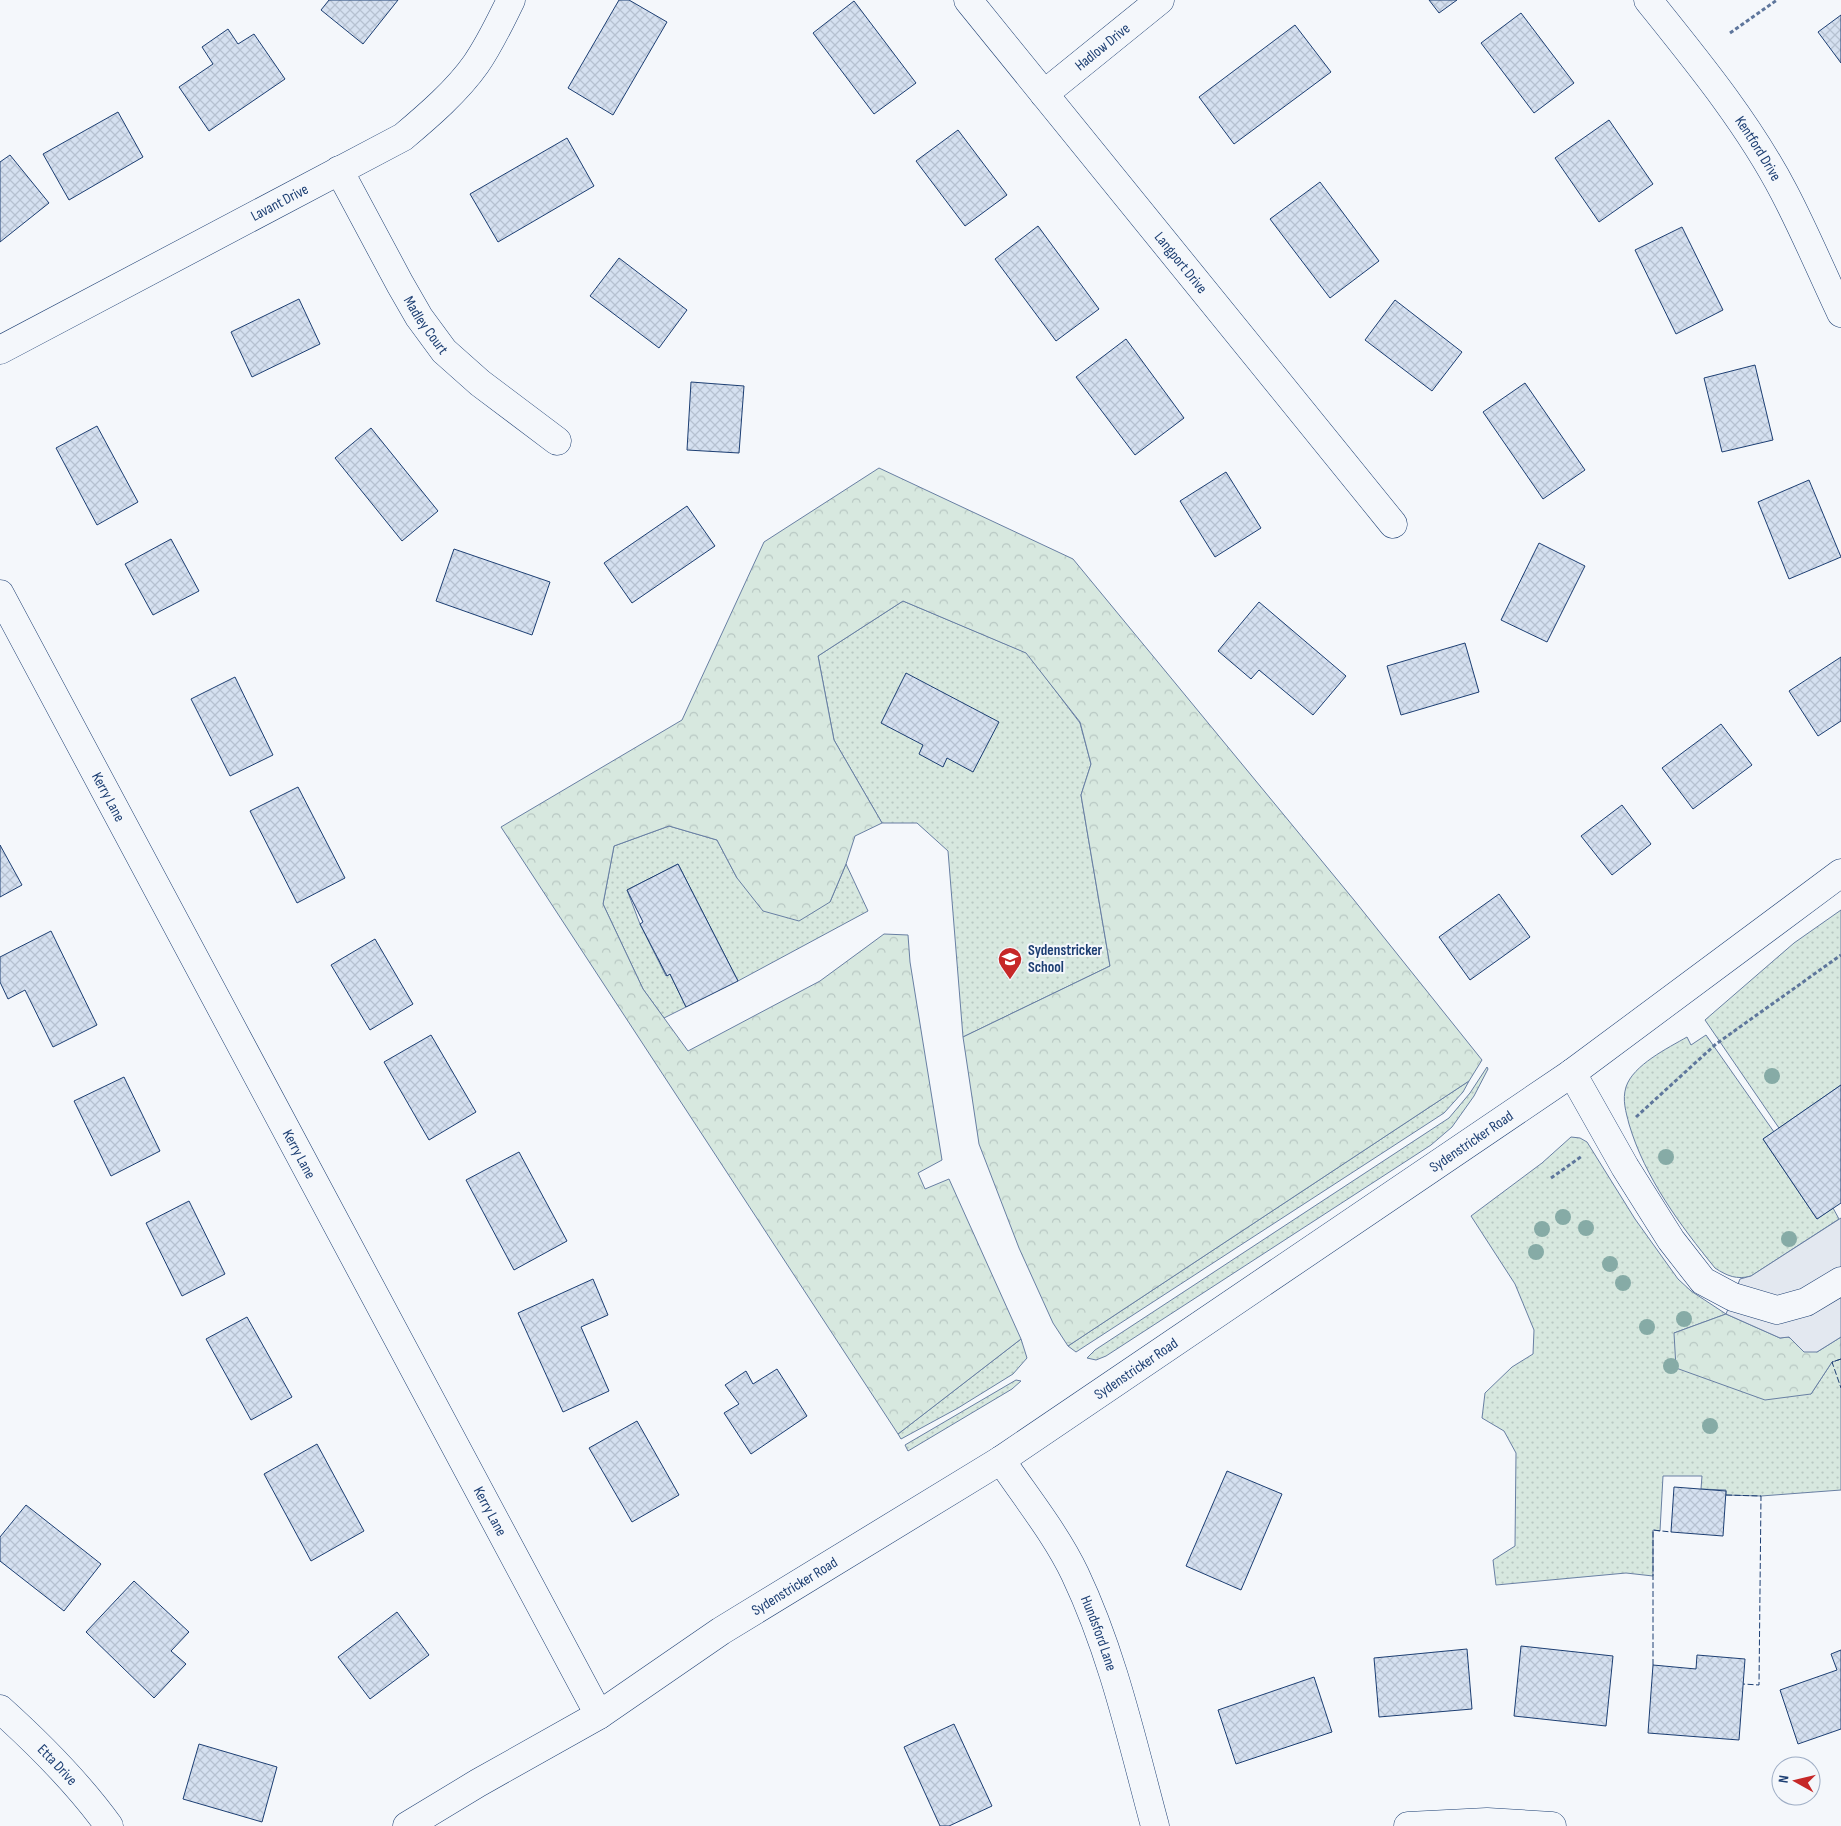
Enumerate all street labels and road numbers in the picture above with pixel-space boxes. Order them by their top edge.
street label: Hadlow Drive [1071,19,1134,75]
street label: Kentford Drive [1731,112,1786,184]
street label: Lavant Drive [247,179,311,225]
street label: Langport Drive [1150,228,1212,297]
street label: Madley Court [399,293,453,358]
street label: Kerry Lane [87,769,129,825]
street label: Sydenstricker Road [1426,1106,1517,1176]
street label: Kerry Lane [278,1126,320,1182]
street label: Sydenstricker Road [1090,1333,1181,1404]
street label: Kerry Lane [469,1483,511,1539]
street label: Sydenstricker Road [748,1553,841,1620]
street label: Hundsford Lane [1076,1593,1121,1673]
street label: Etta Drive [33,1740,81,1789]

